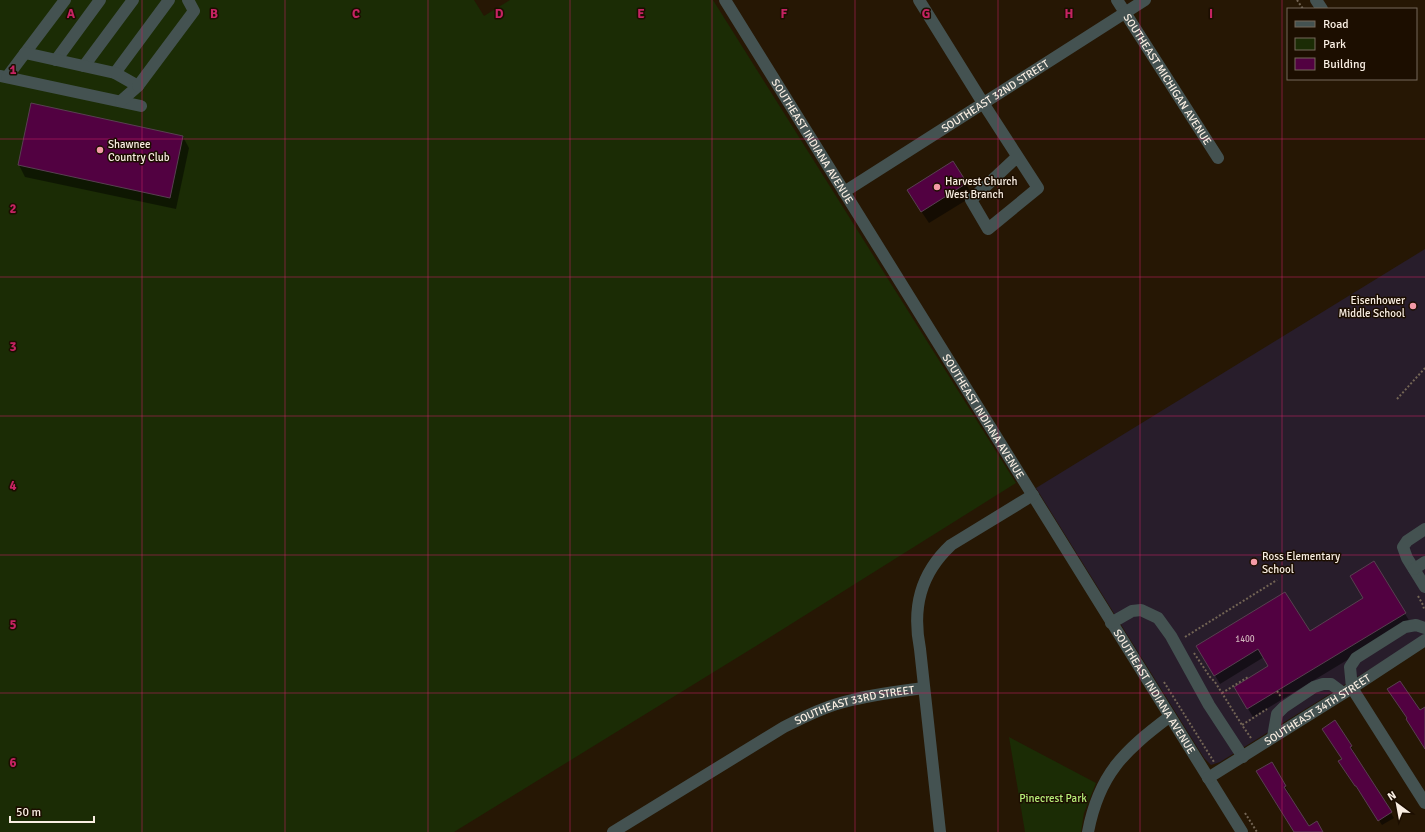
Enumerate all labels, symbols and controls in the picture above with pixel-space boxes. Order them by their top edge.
text: A [67,6,76,22]
text: B [210,6,218,22]
text: C [352,6,360,22]
text: D [495,6,504,22]
text: E [637,6,645,22]
text: F [781,6,788,22]
text: G [922,6,930,22]
text: H [1065,6,1073,22]
legend [1287,8,1417,80]
street label: SOUTHEAST MICHIGAN AVENUE [1121,11,1213,147]
text: Road [1323,17,1349,32]
text: Park [1323,37,1346,52]
street label: SOUTHEAST 32ND STREET [939,56,1052,135]
text: Building [1323,57,1366,72]
text: 1 [9,62,17,78]
street label: SOUTHEAST INDIANA AVENUE [769,76,856,206]
place label: Shawnee Country Club [108,138,170,164]
marker: Shawnee Country Club [95,145,105,155]
place label: Harvest Church West Branch [945,175,1017,201]
marker: Harvest Church West Branch [932,182,942,192]
text: 2 [9,201,17,217]
place label: Eisenhower Middle School [1338,294,1405,320]
marker: Eisenhower Middle School [1408,301,1418,311]
text: 3 [9,339,17,355]
street label: SOUTHEAST INDIANA AVENUE [940,351,1027,481]
text: 4 [9,478,17,494]
place label: Ross Elementary School [1262,550,1341,576]
marker: Ross Elementary School [1249,557,1259,567]
text: 5 [9,617,17,633]
street label: SOUTHEAST INDIANA AVENUE [1111,627,1198,756]
house number: 1400 [1235,634,1255,645]
street label: SOUTHEAST 34TH STREET [1262,671,1373,748]
street label: SOUTHEAST 33RD STREET [792,683,915,727]
text: 6 [9,755,17,771]
north arrow [1377,784,1417,824]
text: N [1385,788,1399,803]
park label: Pinecrest Park [1019,792,1087,805]
scale bar [10,798,94,824]
text: 50 m [16,805,41,820]

